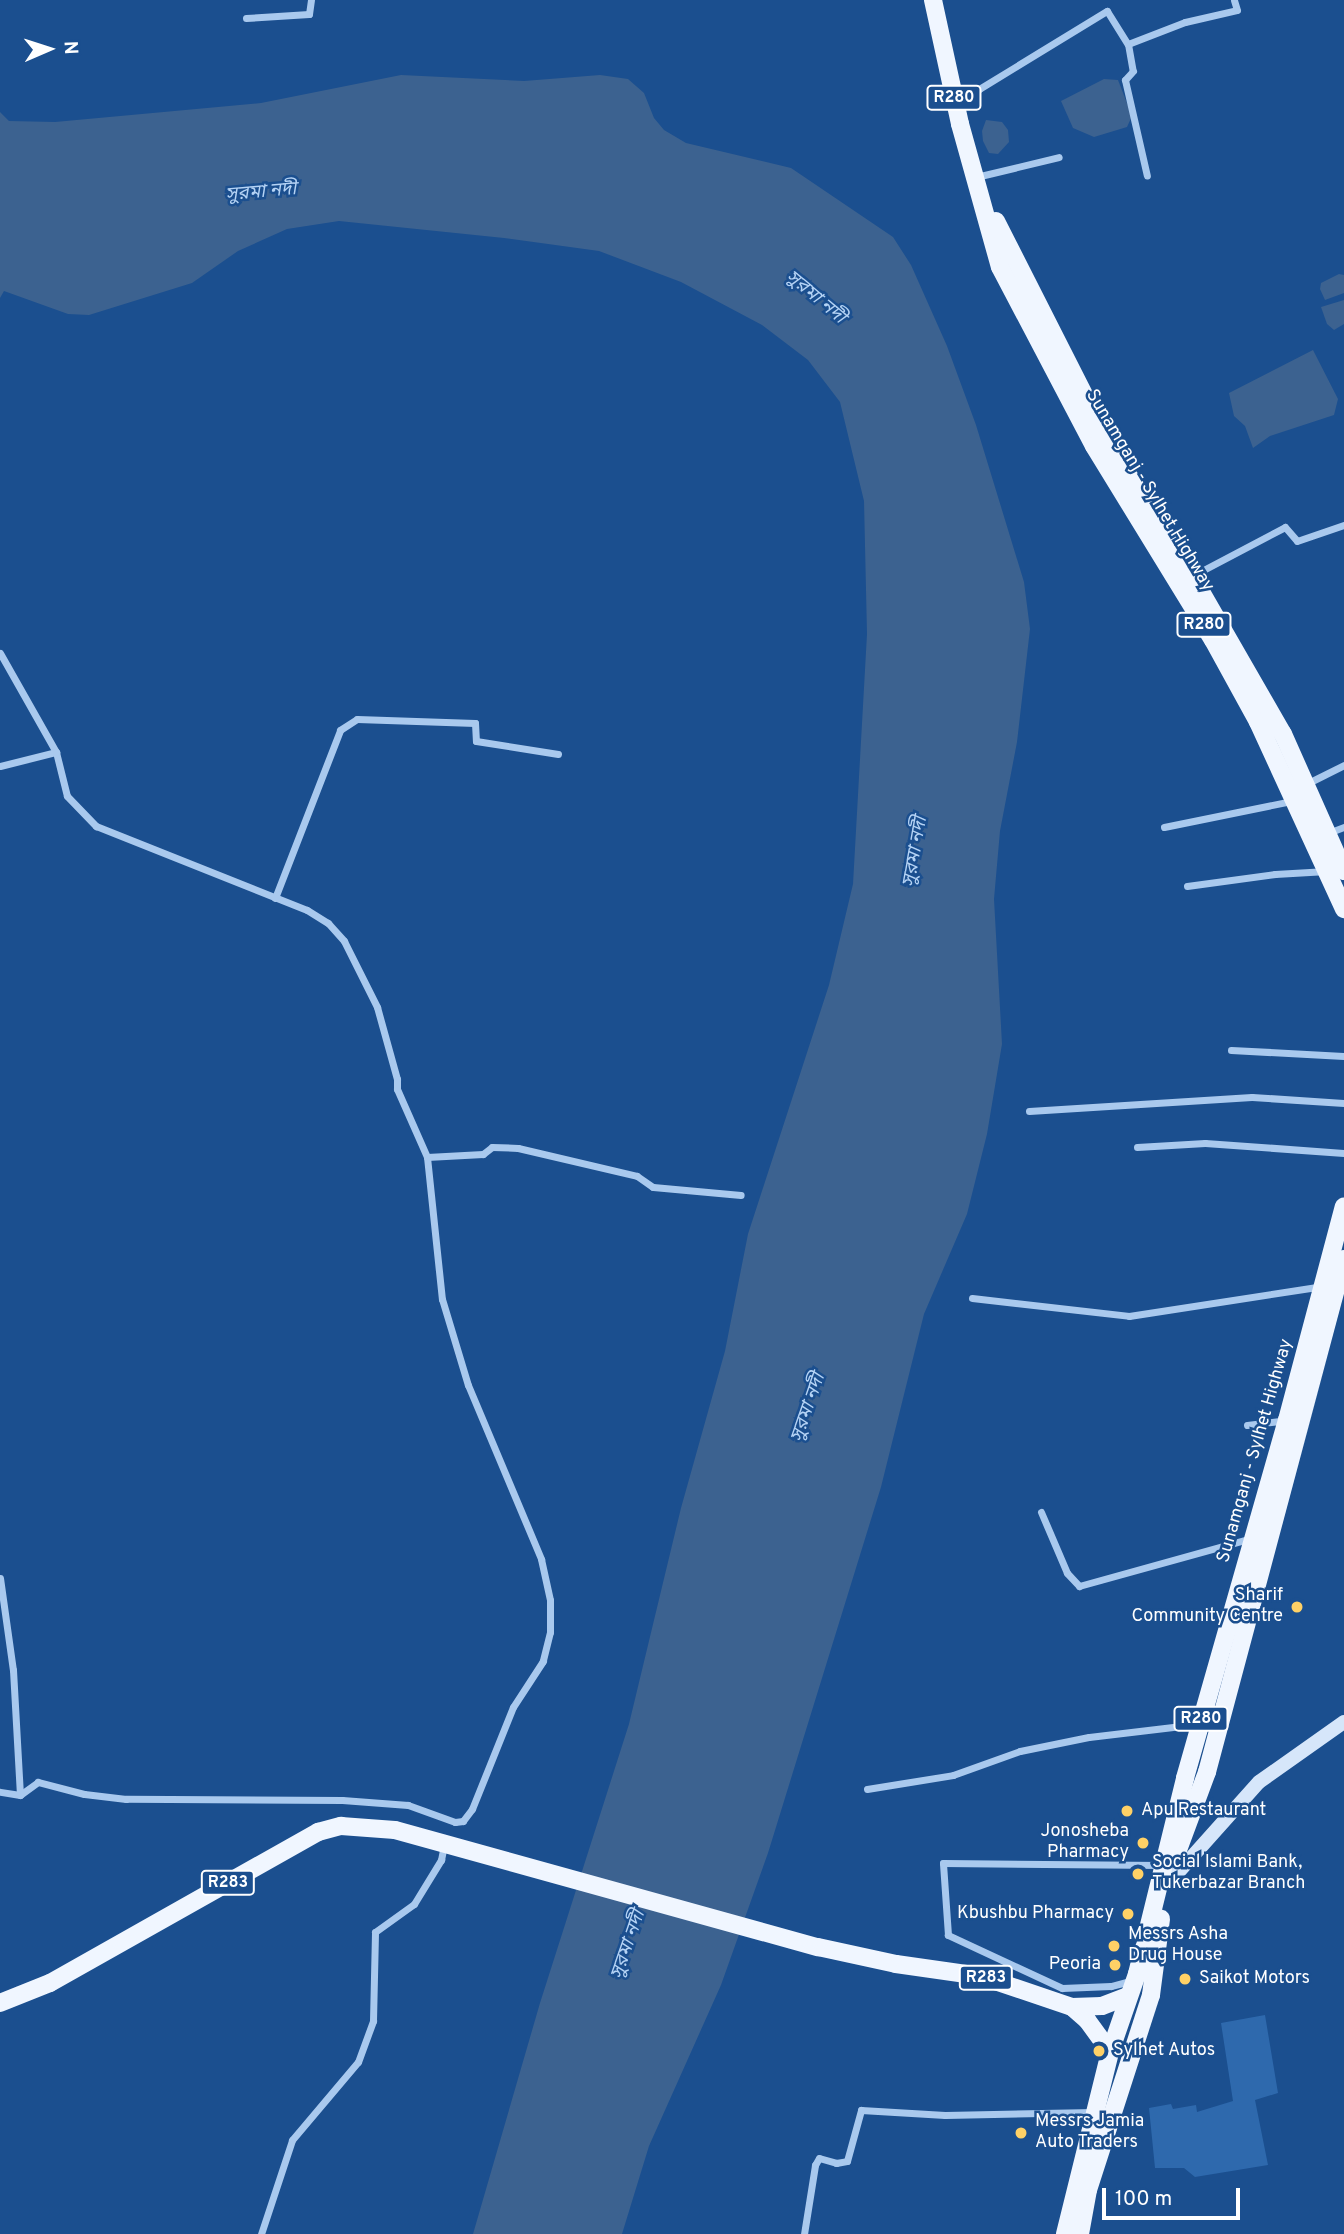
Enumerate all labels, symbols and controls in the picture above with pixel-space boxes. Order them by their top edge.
north arrow [14,14,84,84]
text: N [58,40,82,55]
road number: R280 [926,86,982,110]
water label: সুরমা নদী [225,179,297,207]
water label: সুরমা নদী [780,266,850,330]
street label: Sunamganj - Sylhet Highway [1080,386,1218,596]
road number: R280 [1176,612,1232,638]
water label: সুরমা নদী [899,815,933,889]
street label: Sunamganj - Sylhet Highway [1214,1337,1298,1565]
water label: সুরমা নদী [787,1371,831,1445]
place label: Sharif Community Centre [1132,1586,1283,1628]
marker: Sharif Community Centre [1289,1599,1305,1615]
road number: R280 [1173,1707,1229,1732]
place label: Apu Restaurant [1141,1800,1266,1822]
marker: Apu Restaurant [1119,1803,1135,1819]
place label: Jonosheba Pharmacy [1041,1822,1129,1864]
marker: Jonosheba Pharmacy [1135,1835,1151,1851]
place label: Social Islami Bank, Tukerbazar Branch [1152,1853,1305,1896]
marker: Social Islami Bank, Tukerbazar Branch [1130,1866,1146,1882]
road number: R283 [200,1870,256,1896]
place label: Kbushbu Pharmacy [957,1903,1114,1925]
marker: Kbushbu Pharmacy [1120,1906,1136,1922]
water label: সুরমা নদী [607,1908,651,1982]
place label: Messrs Asha Drug House [1128,1925,1229,1968]
marker: Messrs Asha Drug House [1106,1938,1122,1954]
place label: Peoria [1049,1954,1101,1976]
marker: Peoria [1107,1957,1123,1973]
road number: R283 [958,1966,1014,1990]
place label: Saikot Motors [1199,1968,1310,1990]
marker: Saikot Motors [1177,1971,1193,1987]
place label: Sylhet Autos [1113,2040,1216,2062]
marker: Sylhet Autos [1091,2043,1107,2059]
place label: Messrs Jamia Auto Traders [1035,2112,1144,2154]
marker: Messrs Jamia Auto Traders [1013,2125,1029,2141]
scale bar [1106,2174,1244,2218]
text: 100 m [1115,2186,1172,2213]

